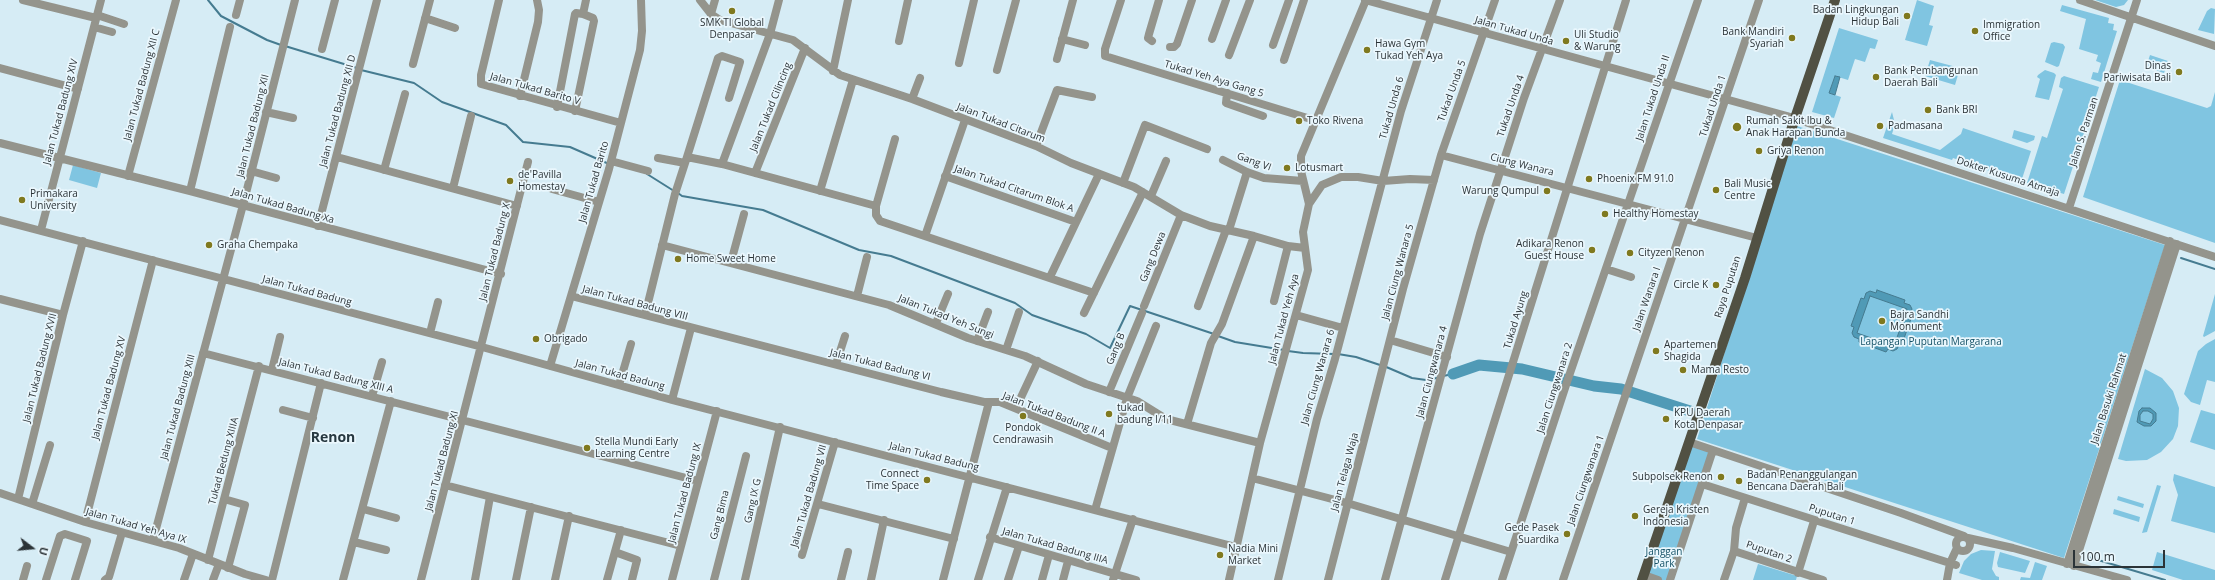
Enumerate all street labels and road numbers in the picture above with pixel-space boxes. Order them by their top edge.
street label: Jalan Tukad Unda [1473,14,1555,48]
street label: Jalan Tukad Badung XII C [121,28,163,142]
street label: Jalan Tukad Badung XII D [317,53,359,169]
street label: Jalan Tukad Unda II [1633,54,1673,142]
street label: Jalan Tukad Badung XIV [41,58,81,166]
street label: Tukad Yeh Aya Gang 5 [1163,58,1265,100]
street label: Tukad Unda 5 [1435,59,1469,123]
street label: Jalan Tukad Cilincing [748,61,794,153]
street label: Jalan Tukad Barito V [489,70,581,108]
street label: Jalan Tukad Badung XII [234,73,272,179]
street label: Tukad Unda 1 [1697,73,1729,139]
street label: Tukad Unda 4 [1495,74,1527,138]
street label: Tukad Unda 6 [1377,75,1407,141]
street label: Jalan S. Parman [2067,96,2101,168]
street label: Jalan Tukad Citarum [955,101,1047,145]
street label: Jalan Tukad Barito [577,140,611,224]
street label: Gang VI [1235,150,1273,174]
street label: Ciung Wanara [1489,151,1555,179]
street label: Dokter Kusuma Atmaja [1955,155,2061,199]
street label: Jalan Tukad Citarum Blok A [953,163,1075,215]
street label: Jalan Tukad Badung Xa [230,186,336,226]
street label: Jalan Tukad Badung X [477,202,513,302]
street label: Jalan Ciung Wanara 5 [1379,223,1417,321]
street label: Gang Dewa [1137,230,1169,284]
street label: Raya Puputan [1712,254,1744,320]
street label: Jalan Wanara I [1630,266,1664,332]
street label: Jalan Tukad Badung [261,273,353,309]
street label: Jalan Tukad Yeh Aya [1266,273,1302,365]
street label: Jalan Tukad Badung VIII [581,283,689,323]
street label: Tukad Ayung [1501,289,1531,351]
street label: Jalan Tukad Yeh Sungi [897,292,995,342]
street label: Jalan Tukad Badung XVII [21,312,59,424]
street label: Jalan Ciungwanara 4 [1414,325,1450,419]
street label: Jalan Ciung Wanara 6 [1299,328,1337,426]
street label: Gang B [1104,331,1128,367]
street label: Jalan Tukad Badung XV [89,335,129,441]
street label: Jalan Ciungwanara 2 [1535,341,1575,435]
street label: Jalan Tukad Badung VI [828,347,932,383]
street label: Jalan Basuki Rahmat [2089,352,2129,446]
street label: Jalan Tukad Badung XIII [158,353,198,461]
street label: Jalan Tukad Badung XIII A [277,356,395,396]
street label: Jalan Tukad Badung [574,357,666,393]
street label: Jalan Tukad Badung II A [1001,390,1107,440]
street label: Jalan Tukad Badung XI [423,410,461,512]
street label: Tukad Bedung XIIIA [207,416,241,506]
street label: Jalan Telaga Waja [1329,431,1361,513]
street label: Jalan Ciungwanara 1 [1565,433,1607,527]
street label: Jalan Tukad Badung [888,440,980,474]
street label: Jalan Tukad Badung IX [666,442,704,544]
street label: Jalan Tukad Badung VII [789,443,829,549]
street label: Gang IX G [742,478,764,524]
street label: Gang Bima [708,489,732,541]
street label: Puputan 1 [1807,502,1857,528]
street label: Jalan Tukad Yeh Aya IX [84,506,188,546]
street label: Jalan Tukad Badung IIIA [1001,525,1109,567]
street label: Puputan 2 [1744,539,1794,565]

